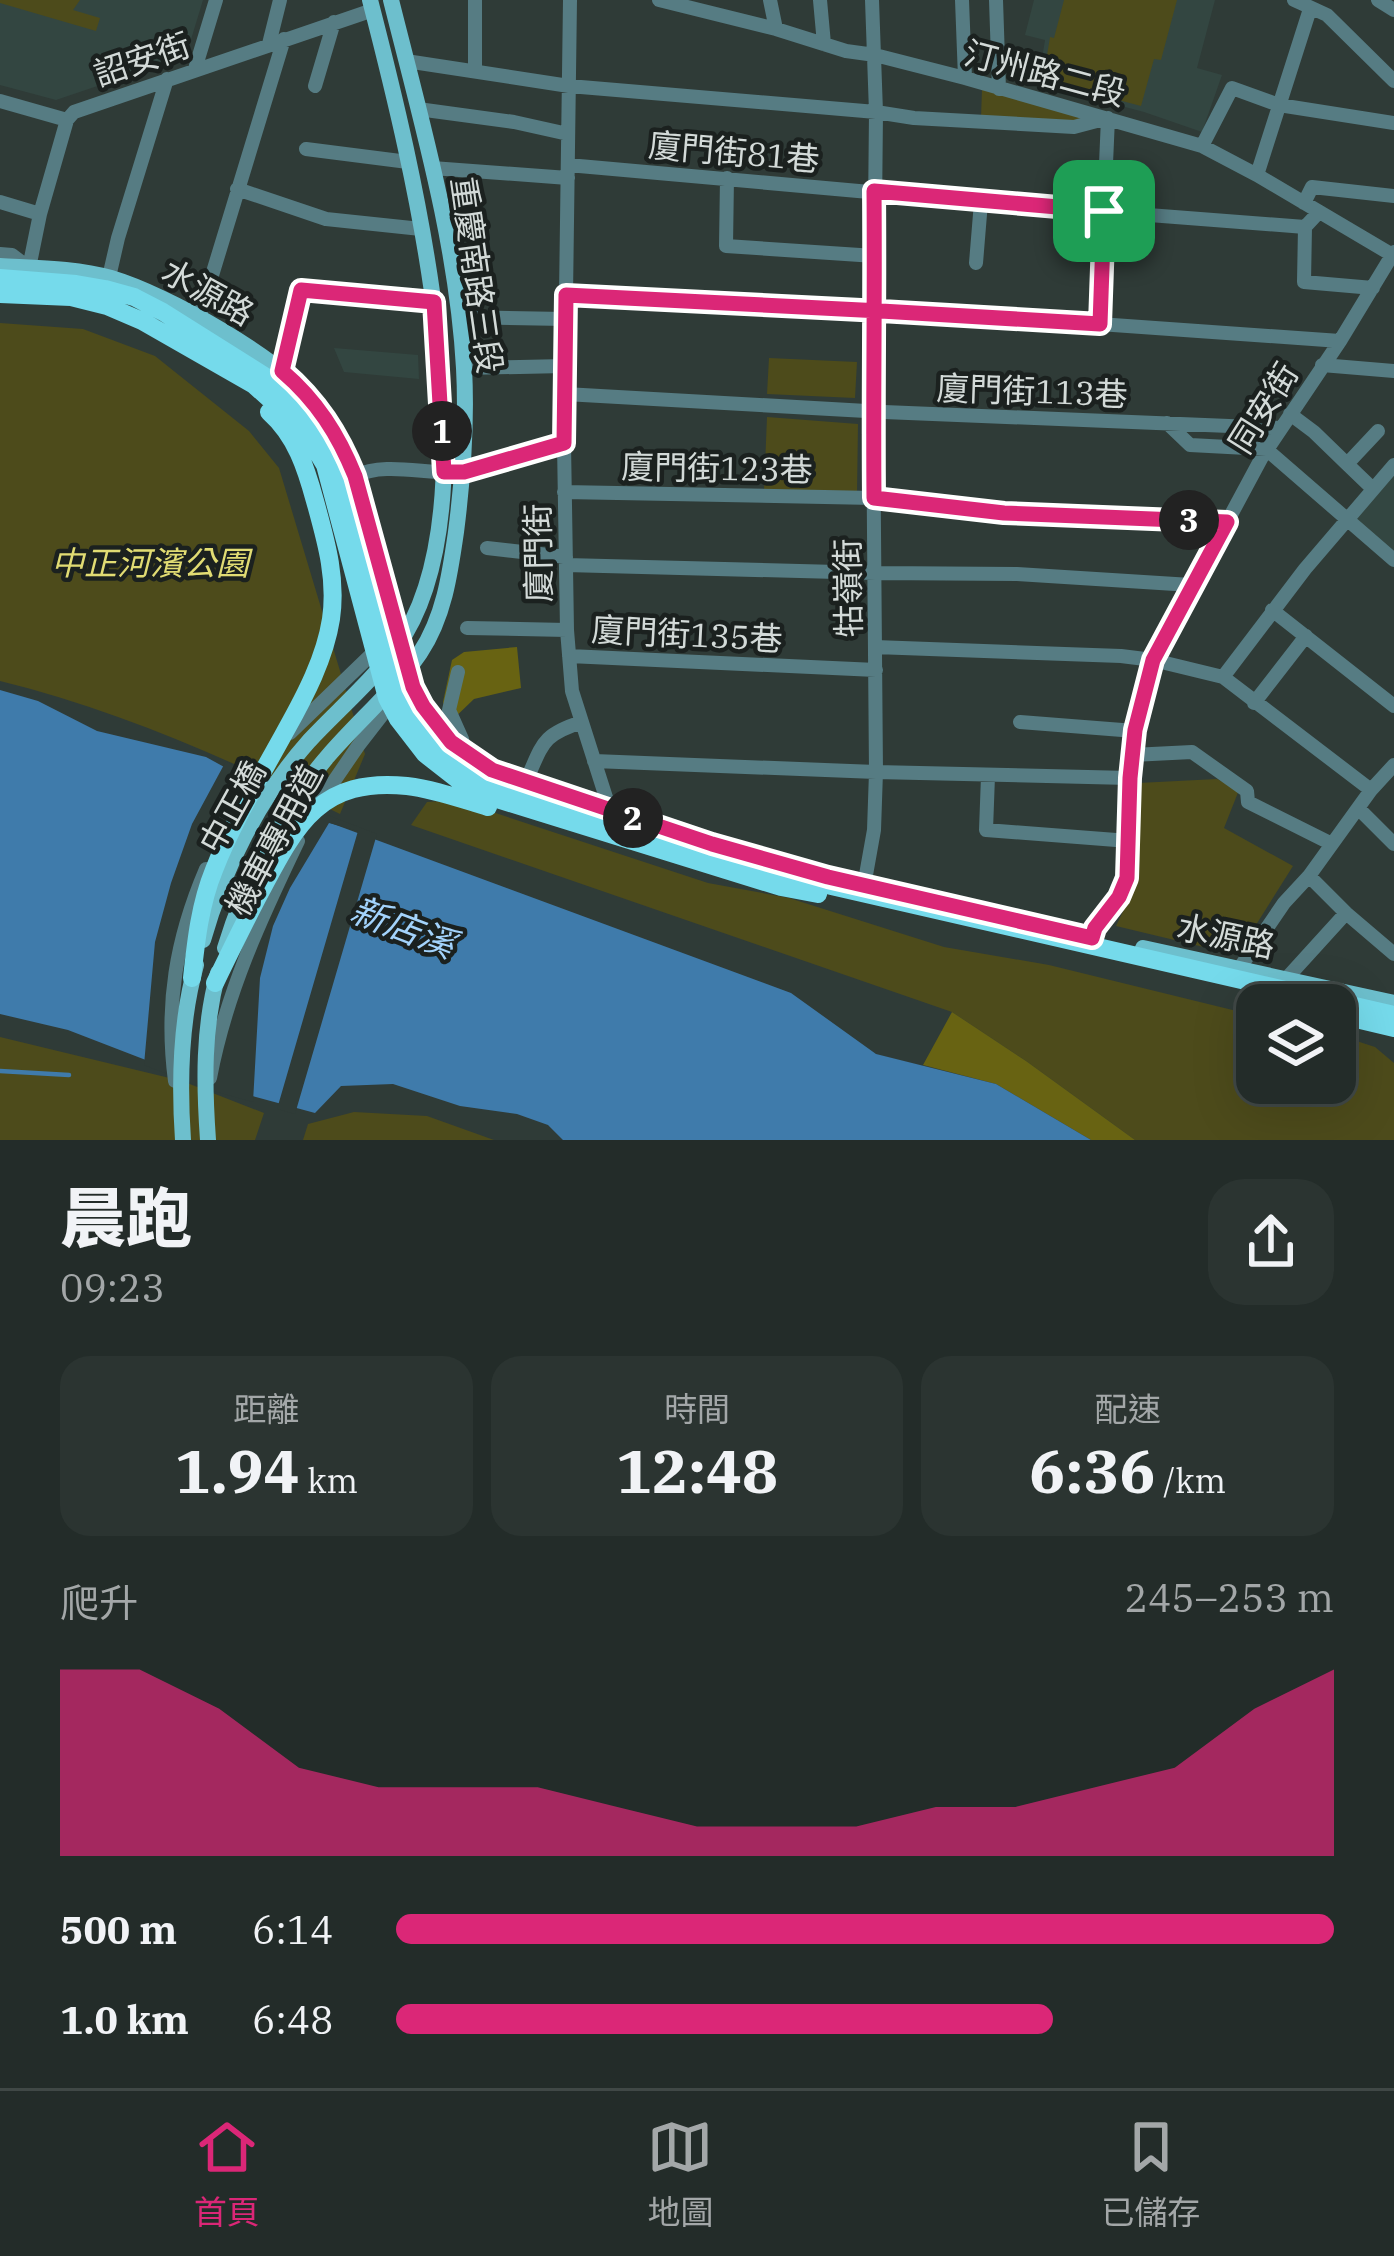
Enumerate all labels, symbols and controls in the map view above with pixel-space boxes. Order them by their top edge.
street label: 詔安街 [88,22,196,95]
street label: 汀州路二段 [960,30,1130,115]
street label: 廈門街81巷 [647,123,821,180]
pin [1053,160,1155,262]
street label: 重慶南路三段 [442,174,513,376]
icon: arrive [1071,178,1137,244]
street label: 水源路 [155,249,262,334]
street label: 同安街 [1218,354,1307,461]
street label: 廈門街113巷 [936,366,1128,415]
pin: 1 [412,401,472,461]
text: 1 [432,409,452,452]
street label: 廈門街123巷 [621,444,813,491]
pin: 3 [1159,490,1219,550]
text: 3 [1179,498,1199,541]
street label: 廈門街 [515,503,560,603]
street label: 牯嶺街 [825,538,870,638]
park label: 中正河濱公園 [51,541,253,584]
street label: 廈門街135巷 [590,607,784,660]
street label: 中正橋 [189,753,274,860]
street label: 機車專用道 [216,757,331,923]
pin: 2 [603,788,663,848]
text: 2 [623,796,643,839]
water label: 新店溪 [344,885,467,970]
street label: 水源路 [1173,904,1279,967]
map controls [1236,984,1356,1104]
button: layers [1236,984,1356,1104]
text: 晨跑 [60,1174,192,1260]
button: share [1208,1179,1334,1305]
text: 09:23 [60,1262,165,1313]
text: 距離 [233,1387,299,1430]
text: 時間 [664,1387,730,1430]
text: 配速 [1095,1387,1161,1430]
text: 1.94 [175,1431,300,1510]
text: 12:48 [616,1431,778,1510]
text: 6:36 [1029,1431,1156,1510]
text: km [300,1459,358,1502]
text: /km [1156,1459,1226,1502]
text: 245–253 m [1124,1572,1334,1623]
text: 爬升 [60,1577,138,1628]
text: 500 m [60,1904,177,1955]
text: 6:14 [252,1904,333,1955]
text: 1.0 km [60,1994,189,2045]
text: 6:48 [252,1994,333,2045]
tab: 首頁 [194,2114,260,2234]
tab: 地圖 [647,2114,713,2234]
tab: 已儲存 [1101,2114,1200,2234]

